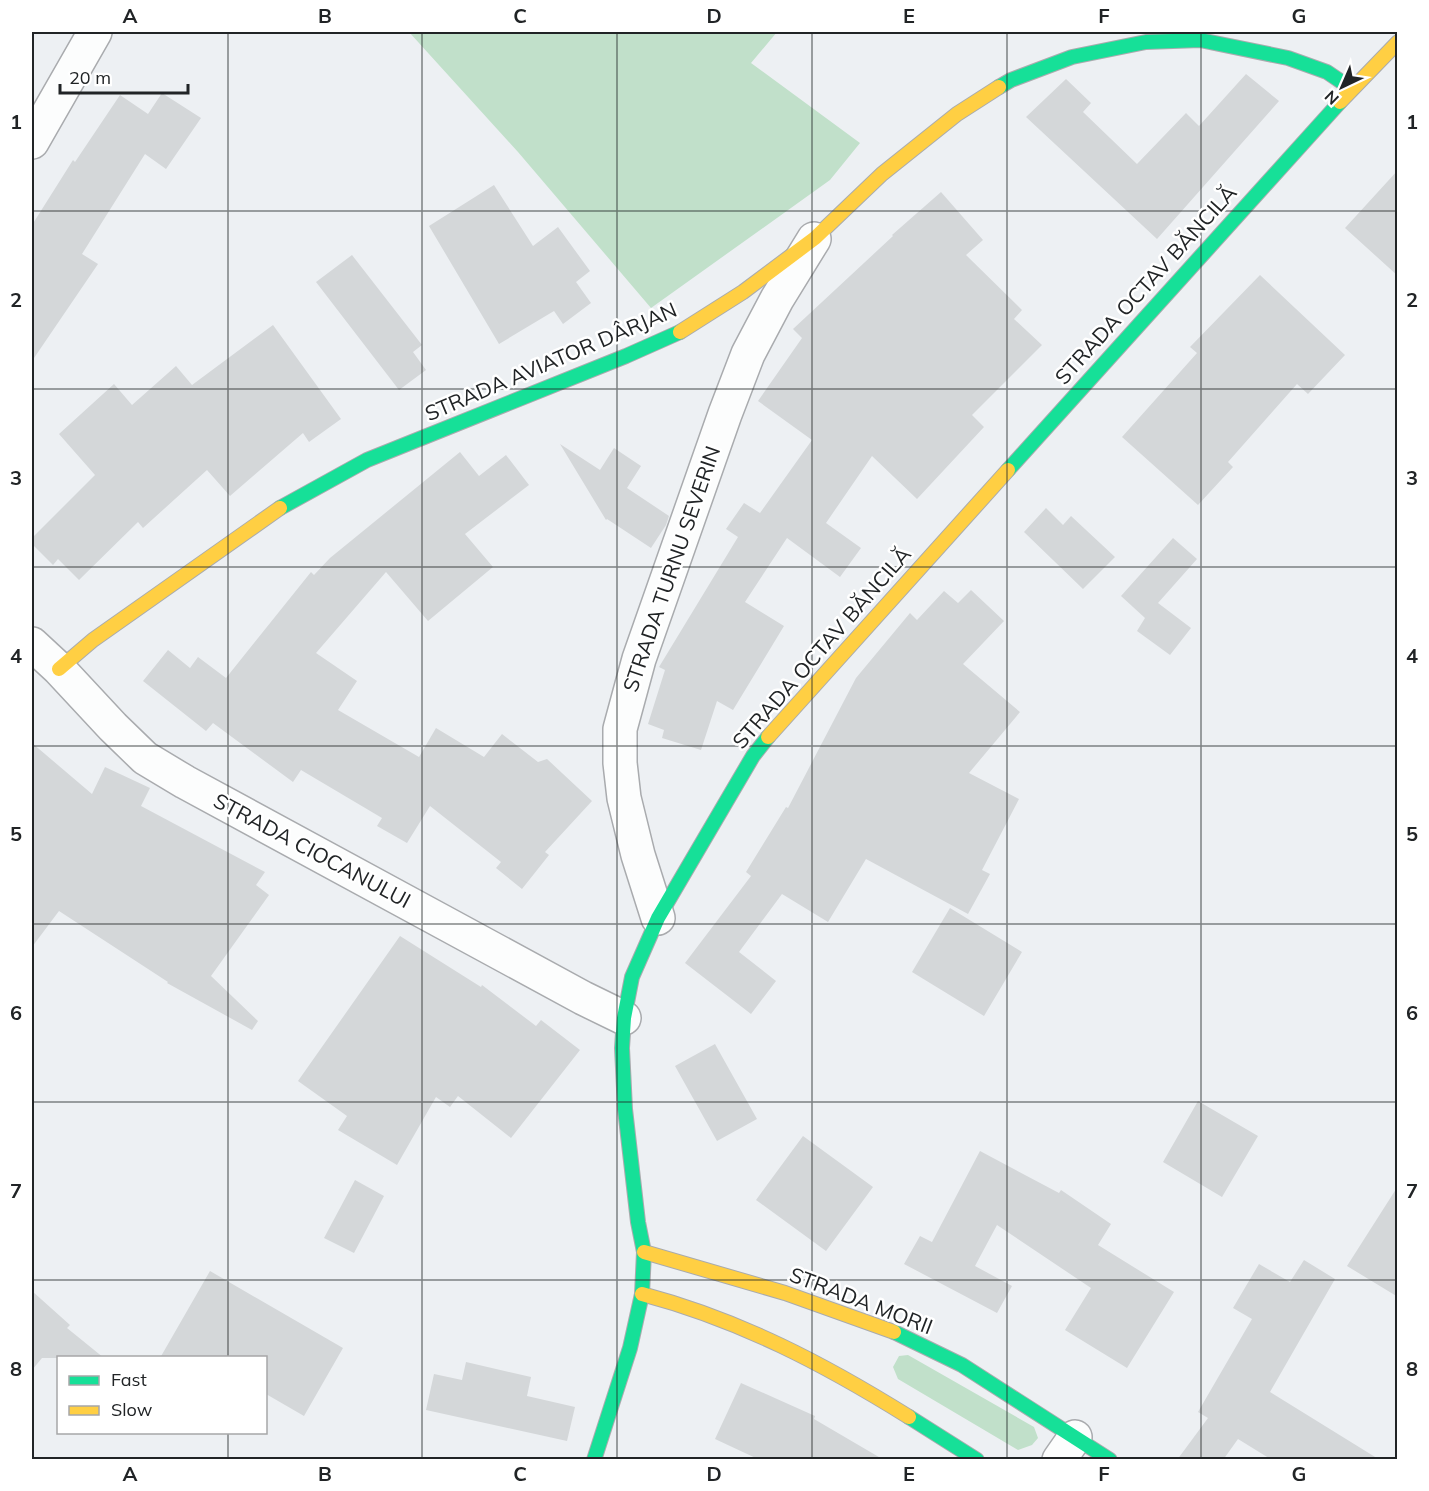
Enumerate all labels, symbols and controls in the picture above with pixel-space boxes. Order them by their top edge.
text: A [123,3,138,28]
text: B [318,3,332,28]
text: C [513,3,527,28]
text: D [706,3,722,28]
text: E [903,3,915,28]
text: F [1098,3,1110,28]
text: G [1292,3,1306,28]
scale bar [60,57,188,95]
north arrow [1312,57,1372,117]
text: 20 m [69,66,111,89]
text: N [1320,86,1343,109]
text: 1 [10,109,22,134]
text: 1 [1406,109,1418,134]
street label: STRADA OCTAV BĂNCILĂ [1049,179,1242,389]
text: 2 [10,287,22,312]
text: 2 [1406,287,1418,312]
street label: STRADA AVIATOR DÂRJAN [421,296,681,426]
street label: STRADA TURNU SEVERIN [617,442,725,695]
text: 3 [10,465,22,490]
text: 3 [1406,465,1418,490]
street label: STRADA OCTAV BĂNCILĂ [727,541,916,754]
text: 4 [10,643,22,668]
text: 4 [1406,643,1418,668]
street label: STRADA CIOCANULUI [209,787,416,913]
text: 5 [10,821,22,846]
text: 5 [1406,821,1418,846]
text: 6 [10,1000,22,1025]
text: 6 [1406,1000,1418,1025]
text: 7 [10,1178,22,1203]
text: 7 [1406,1178,1418,1203]
street label: STRADA MORII [786,1261,937,1339]
text: 8 [10,1356,22,1381]
legend [57,1356,267,1434]
text: 8 [1406,1356,1418,1381]
text: Fast [111,1368,147,1391]
text: Slow [111,1398,153,1421]
text: A [123,1461,138,1486]
text: B [318,1461,332,1486]
text: C [513,1461,527,1486]
text: D [706,1461,722,1486]
text: E [903,1461,915,1486]
text: F [1098,1461,1110,1486]
text: G [1292,1461,1306,1486]

